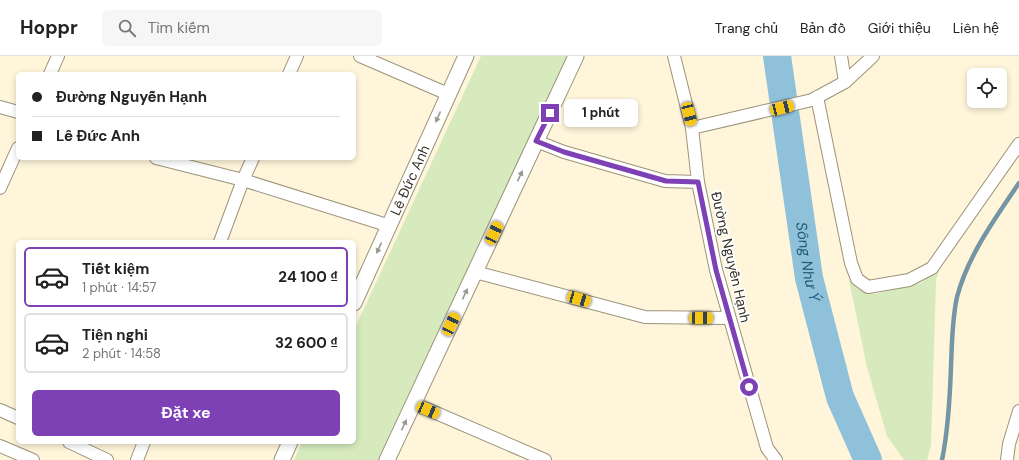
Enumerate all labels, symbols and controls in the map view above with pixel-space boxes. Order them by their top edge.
search box [102,10,382,46]
text: Hoppr [20,15,78,40]
icon: search [116,17,138,39]
text: Tìm kiếm [148,18,210,38]
text: Trang chủ [715,19,778,37]
text: Bản đồ [800,19,846,37]
text: Giới thiệu [868,19,931,37]
text: Liên hệ [953,19,999,37]
map controls [967,68,1007,108]
button: locate [967,68,1007,108]
text: Đường Nguyễn Hạnh [56,87,207,107]
callout: 1 phút [564,99,638,127]
car [769,99,795,117]
car [680,101,698,127]
route end [541,104,559,122]
text: 1 phút [582,104,620,121]
one-way arrow [435,111,441,123]
text: Lê Đức Anh [56,126,140,146]
street label: Lê Đức Anh [386,142,433,218]
one-way arrow [517,171,523,182]
street label: Đường Nguyễn Hạnh [707,190,755,324]
car [483,220,505,246]
water label: Sông Như Ý [791,221,825,305]
one-way arrow [376,243,382,254]
icon: car [34,259,70,295]
text: Tiết kiệm [82,259,149,279]
text: 24 100 ₫ [278,267,338,287]
text: 1 phút · 14:57 [82,279,156,296]
one-way arrow [462,289,468,300]
car [566,290,592,308]
car [440,311,462,337]
car [689,312,713,324]
icon: car [34,325,70,361]
text: Tiện nghi [82,325,148,345]
text: 32 600 ₫ [275,333,338,353]
text: 2 phút · 14:58 [82,345,161,362]
route start [740,378,758,396]
button: Đặt xe [32,390,340,436]
car [415,400,441,420]
one-way arrow [401,419,407,430]

